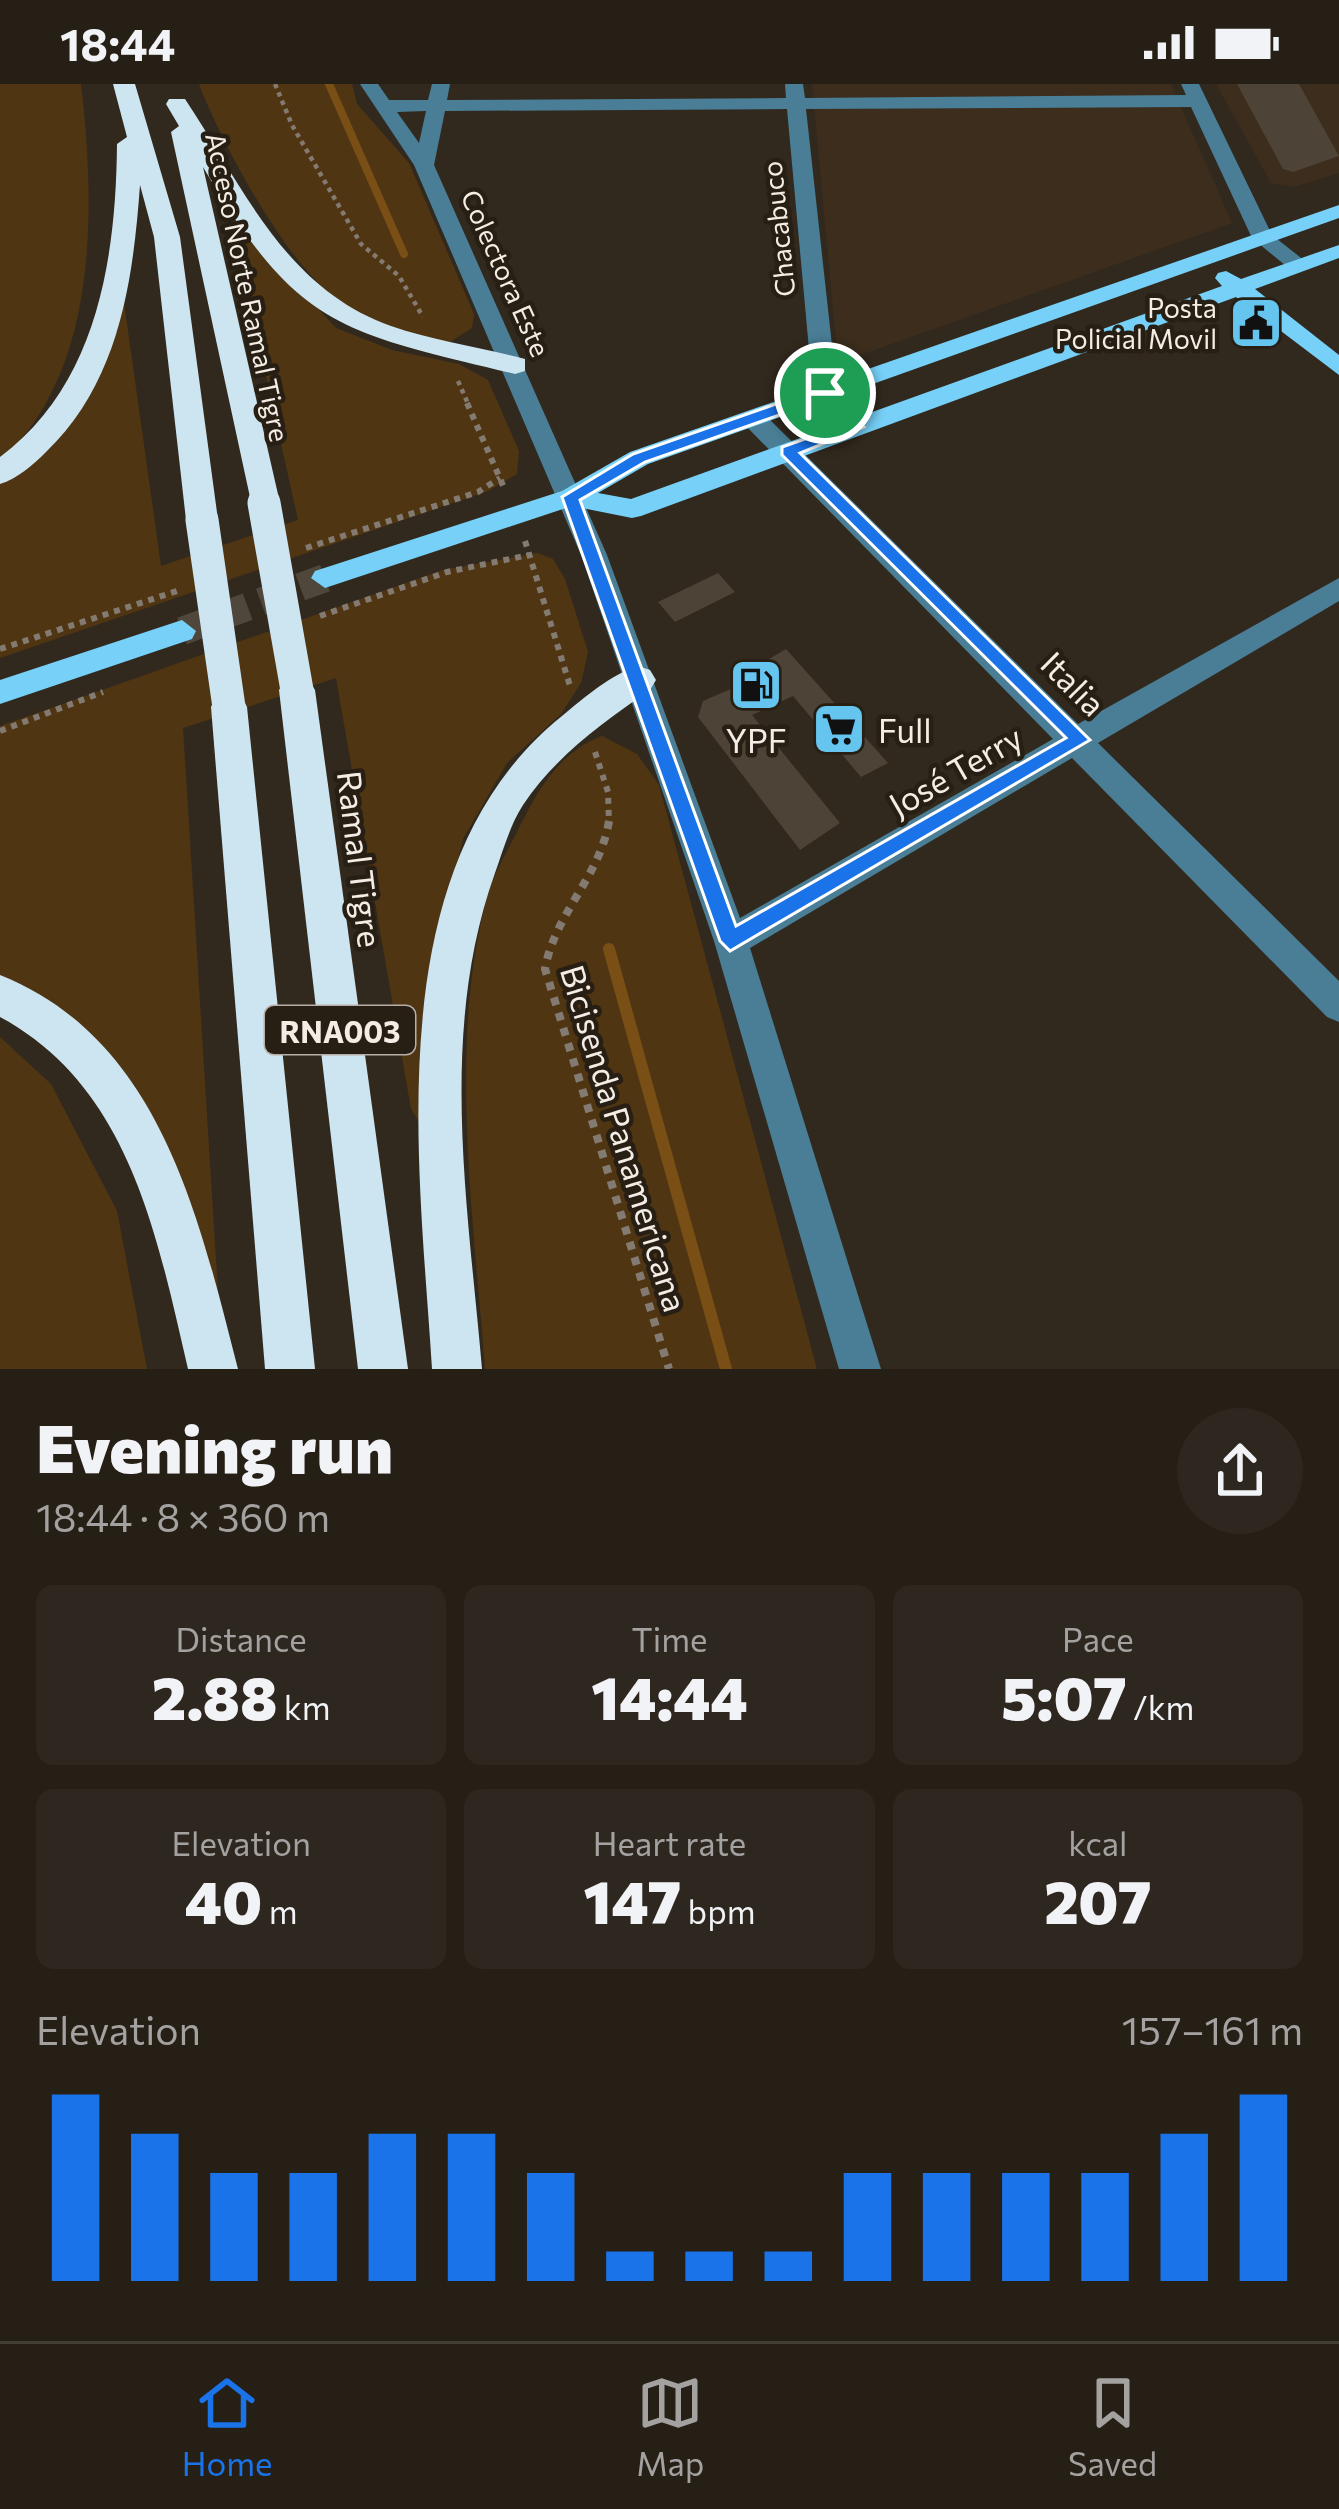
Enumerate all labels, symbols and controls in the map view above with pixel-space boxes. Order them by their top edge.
text: 18:44 [60,15,175,70]
street label: Acceso Norte Ramal Tigre [199,129,297,445]
street label: Chacabuco [754,160,802,298]
street label: Colectora Este [454,184,558,362]
place label: Posta Policial Movil [1055,291,1217,355]
public building icon: Posta Policial Movil [1228,295,1284,351]
pin [774,342,876,444]
icon: arrive [792,360,858,426]
street label: Italia [1033,642,1115,724]
fuel station icon: YPF [728,657,784,713]
supermarket icon: Full [811,701,867,757]
place label: Full [878,709,932,750]
street label: José Terry [881,715,1029,825]
place label: YPF [725,719,787,760]
street label: Ramal Tigre [330,768,392,950]
street label: Bicisenda Panamericana [553,960,697,1316]
road number: RNA003 [265,1006,415,1054]
text: Evening run [36,1406,393,1487]
button: share [1177,1408,1303,1534]
text: 18:44 · 8 × 360 m [36,1492,330,1540]
text: Distance [176,1618,307,1659]
text: Time [632,1618,707,1659]
text: Pace [1062,1618,1134,1659]
text: 2.88 [152,1659,278,1732]
text: 14:44 [591,1659,748,1732]
text: 5:07 [1001,1659,1127,1732]
text: km [278,1686,331,1727]
text: /km [1127,1686,1194,1727]
text: Elevation [171,1822,311,1863]
text: Heart rate [593,1822,746,1863]
text: kcal [1068,1822,1127,1863]
text: 40 [185,1863,262,1936]
text: 147 [584,1863,681,1936]
text: 207 [1044,1863,1152,1936]
text: m [262,1890,298,1931]
text: bpm [681,1890,755,1931]
text: Elevation [36,2005,201,2053]
text: 157–161 m [1122,2005,1303,2053]
tab: Home [182,2370,273,2483]
tab: Map [636,2370,704,2483]
tab: Saved [1068,2370,1157,2483]

